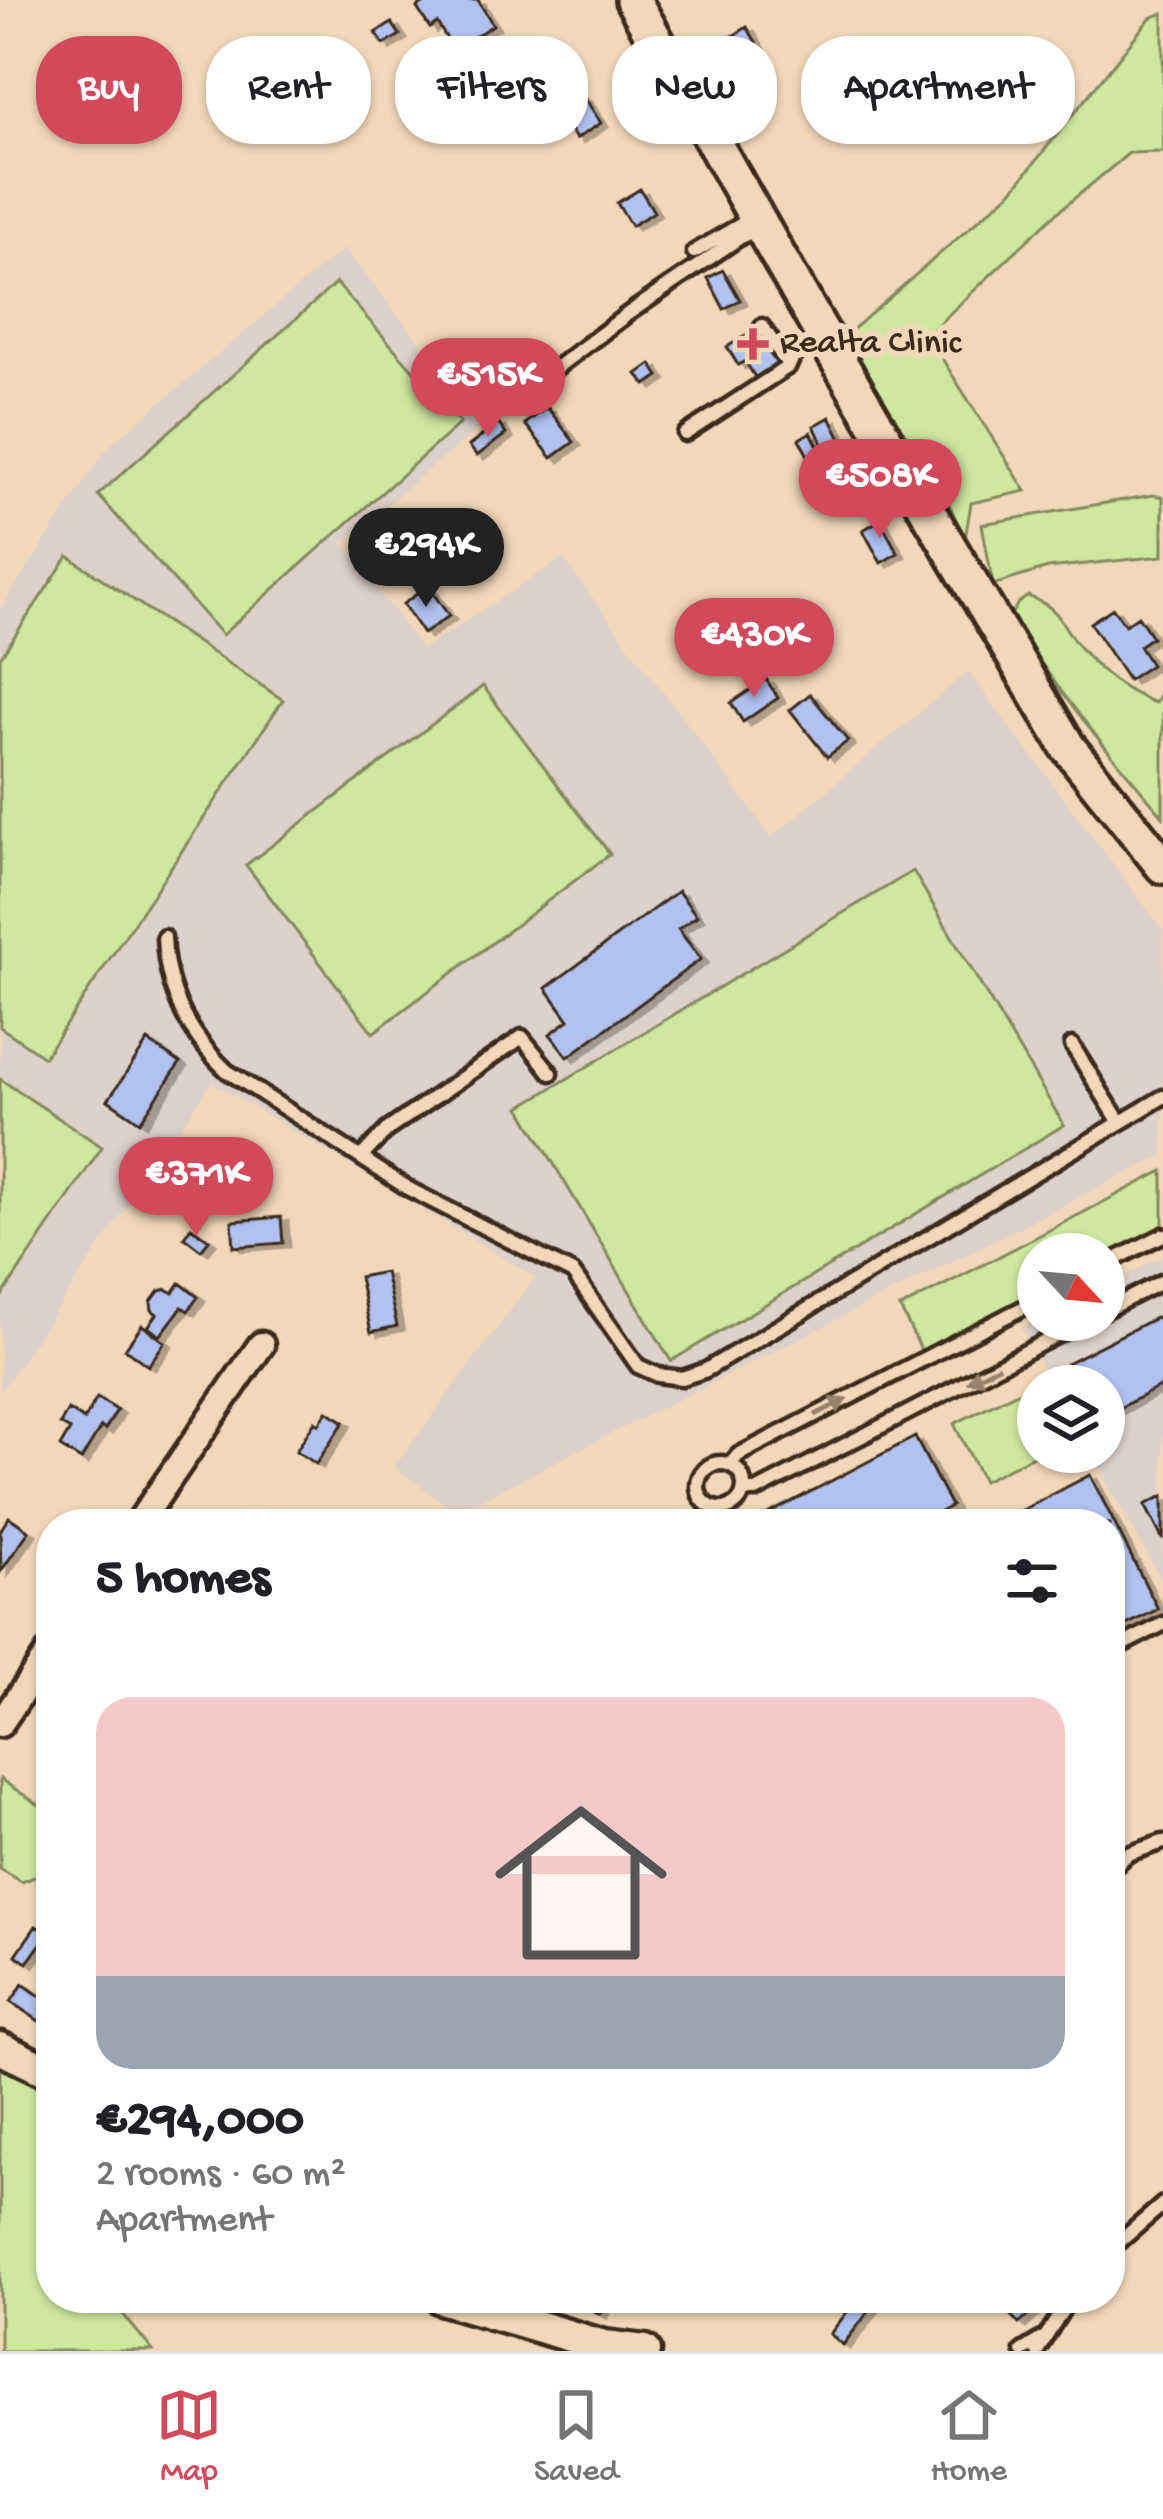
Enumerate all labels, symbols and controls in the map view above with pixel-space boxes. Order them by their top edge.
chip: Buy [36,36,182,144]
chip: Rent [206,36,371,144]
chip: Filters [395,36,588,144]
chip: New [612,36,777,144]
chip: Apartment [801,36,1075,144]
place label: Realta Clinic [780,323,963,366]
marker: Realta Clinic [737,328,769,360]
pin: €515K [404,338,572,440]
text: €515K [437,354,539,400]
pin: €508K [796,439,964,541]
text: €508K [826,455,934,501]
pin: €294K [342,508,510,610]
text: €294K [375,524,477,570]
pin: €430K [670,598,838,700]
text: €430K [701,614,807,660]
pin: €371K [112,1137,280,1239]
text: €371K [146,1153,246,1199]
north arrow [1017,1233,1125,1341]
map controls [1017,1233,1125,1473]
one-way arrow [966,1363,1001,1383]
button: layers [1017,1365,1125,1473]
one-way arrow [813,1398,848,1418]
icon: filters [999,1548,1065,1614]
text: 5 homes [96,1551,270,1611]
icon: home [473,1775,689,1991]
text: €294,000 [96,2093,304,2153]
text: 2 rooms · 60 m² [96,2153,346,2199]
text: Apartment [96,2199,272,2245]
tab: Map [156,2382,222,2492]
tab: Saved [534,2382,619,2492]
tab: Home [931,2382,1007,2492]

